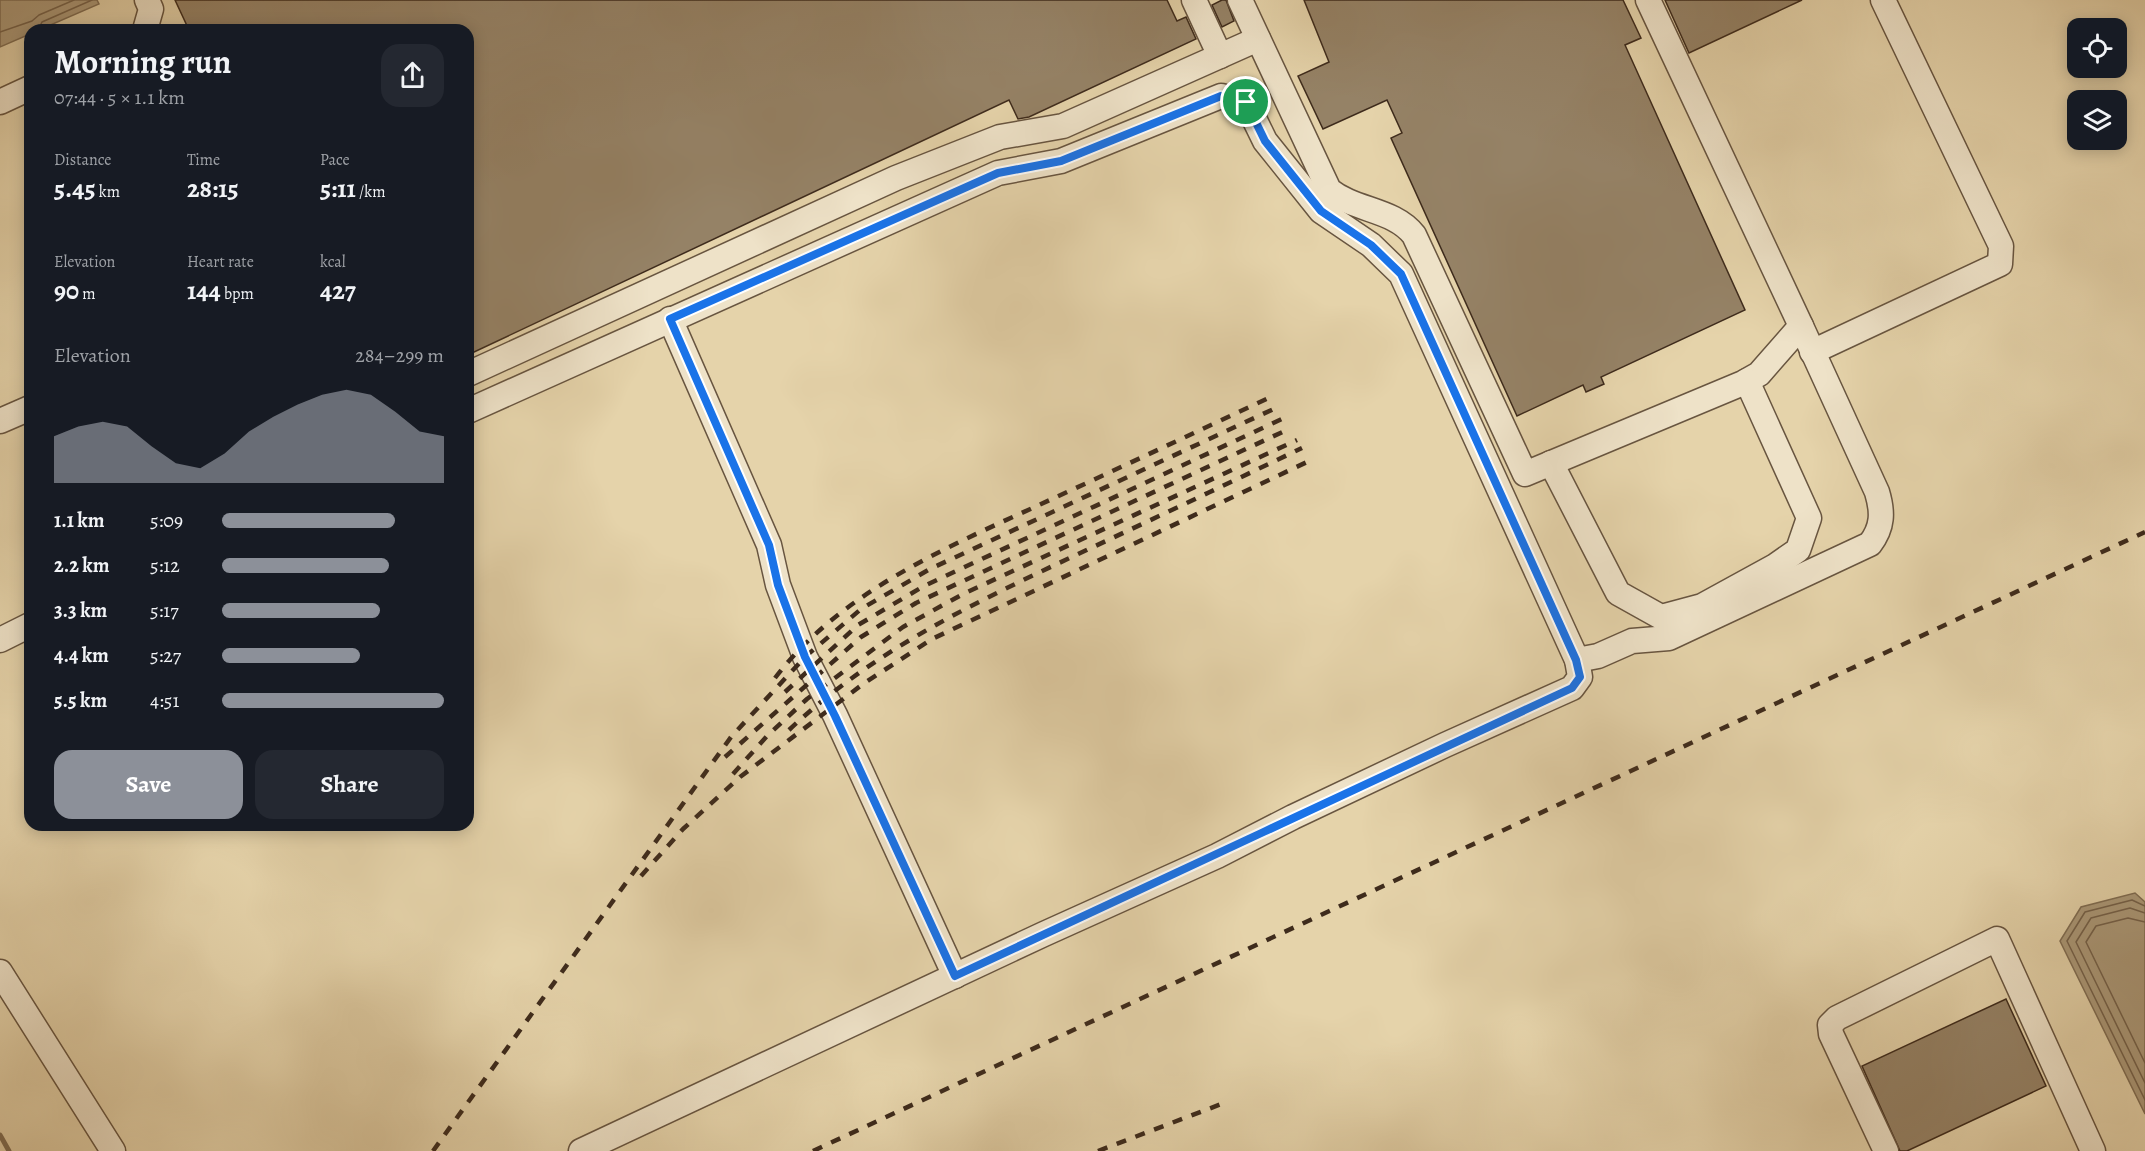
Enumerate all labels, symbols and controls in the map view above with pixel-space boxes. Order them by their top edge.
map controls [2067,18,2127,150]
button: locate [2067,18,2127,78]
text: Morning run [54,39,231,84]
button: share [381,44,444,107]
pin [1220,76,1271,127]
text: 07:44 · 5 × 1.1 km [54,84,185,111]
icon: arrive [1229,85,1262,118]
button: layers [2067,90,2127,150]
text: Distance [54,149,111,171]
text: Time [187,149,220,171]
text: Pace [320,149,350,171]
text: 5.45 [54,171,96,206]
text: 28:15 [187,171,239,206]
text: 5:11 [320,171,356,206]
text: km [96,181,120,203]
text: /km [356,181,386,203]
text: Elevation [54,251,115,273]
text: Heart rate [187,251,254,273]
text: kcal [320,251,346,273]
text: 90 [54,273,79,308]
text: 144 [187,273,221,308]
text: 427 [320,273,356,308]
text: m [79,283,96,305]
text: bpm [221,283,254,305]
text: Elevation [54,342,131,369]
text: 284–299 m [355,342,444,369]
text: 1.1 km [54,507,104,534]
text: 5:09 [150,507,183,534]
text: 2.2 km [54,552,109,579]
text: 5:12 [150,552,180,579]
text: 3.3 km [54,597,107,624]
text: 5:17 [150,597,179,624]
text: 4.4 km [54,642,109,669]
text: 5:27 [150,642,181,669]
text: 5.5 km [54,687,107,714]
text: 4:51 [150,687,179,714]
button: Save [54,750,243,819]
button: Share [255,750,444,819]

